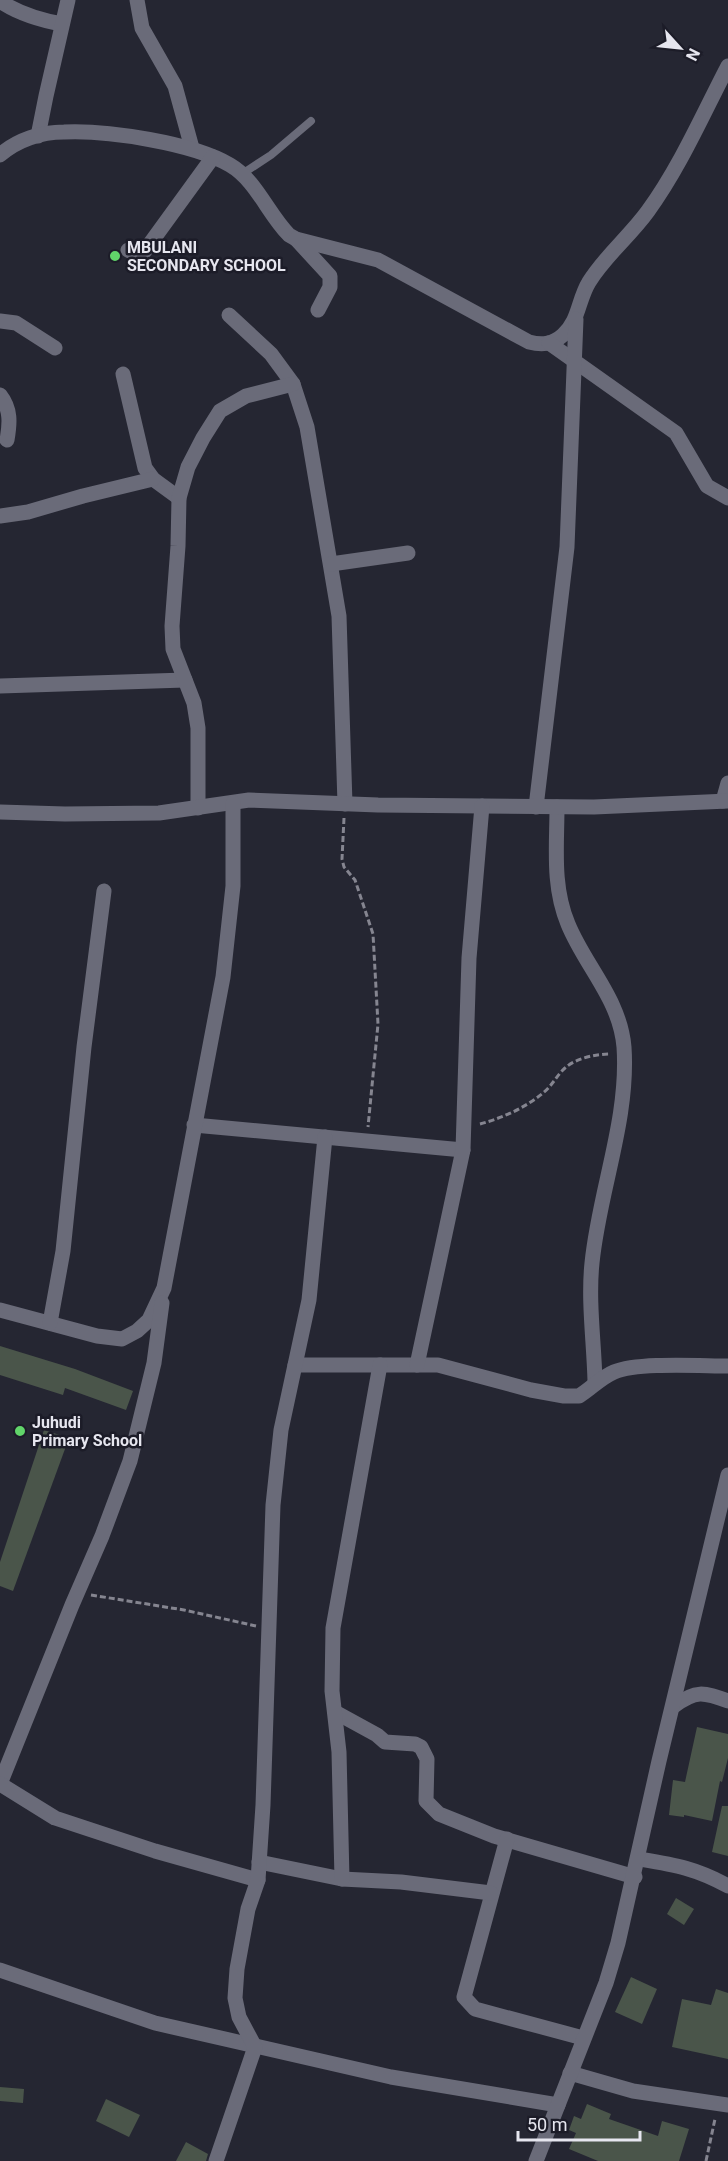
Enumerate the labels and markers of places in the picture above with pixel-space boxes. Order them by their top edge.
place label: MBULANI SECONDARY SCHOOL [127,238,286,275]
marker: MBULANI SECONDARY SCHOOL [108,249,122,263]
place label: Juhudi Primary School [32,1413,142,1450]
marker: Juhudi Primary School [13,1424,27,1438]

